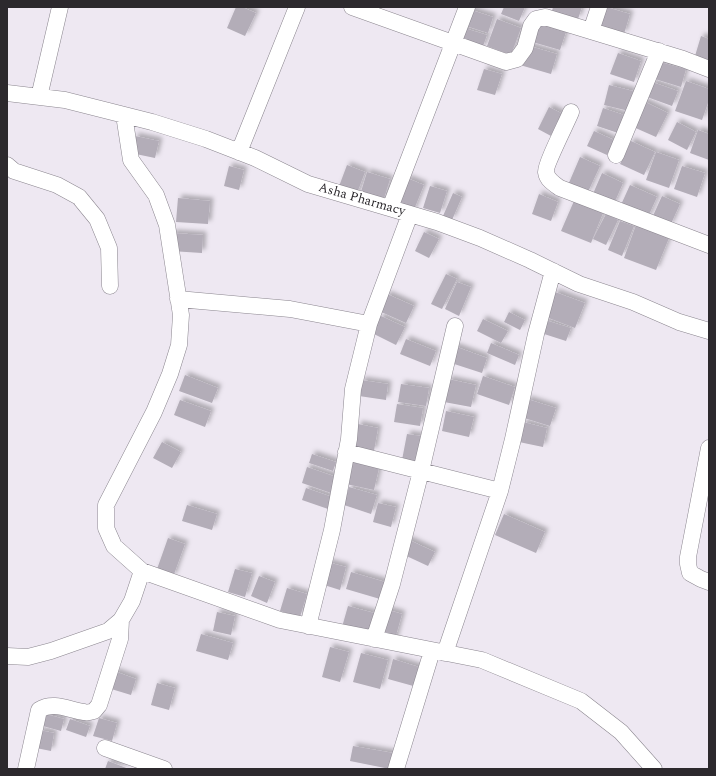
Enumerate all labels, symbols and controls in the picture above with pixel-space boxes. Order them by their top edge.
street label: Asha Pharmacy [316,177,409,221]

